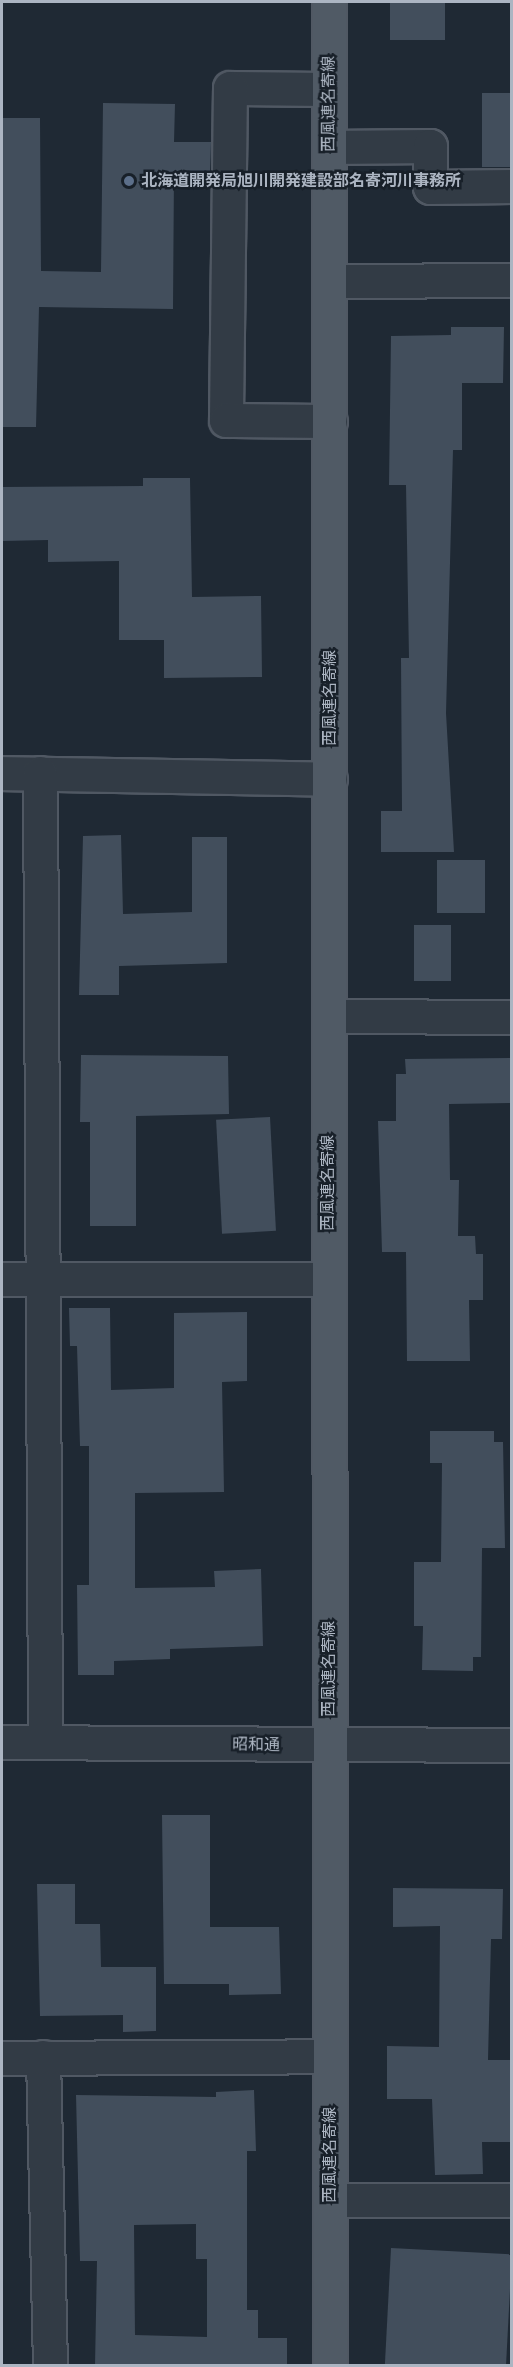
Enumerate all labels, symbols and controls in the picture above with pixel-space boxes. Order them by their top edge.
street label: 西風連名寄線 [319,56,339,152]
place label: 北海道開発局旭川開発建設部名寄河川事務所 [141,171,461,191]
marker: 北海道開発局旭川開発建設部名寄河川事務所 [122,174,136,188]
street label: 西風連名寄線 [320,650,340,746]
street label: 西風連名寄線 [318,1135,338,1231]
street label: 西風連名寄線 [319,1621,339,1717]
street label: 昭和通 [232,1735,280,1755]
street label: 西風連名寄線 [320,2107,340,2203]

